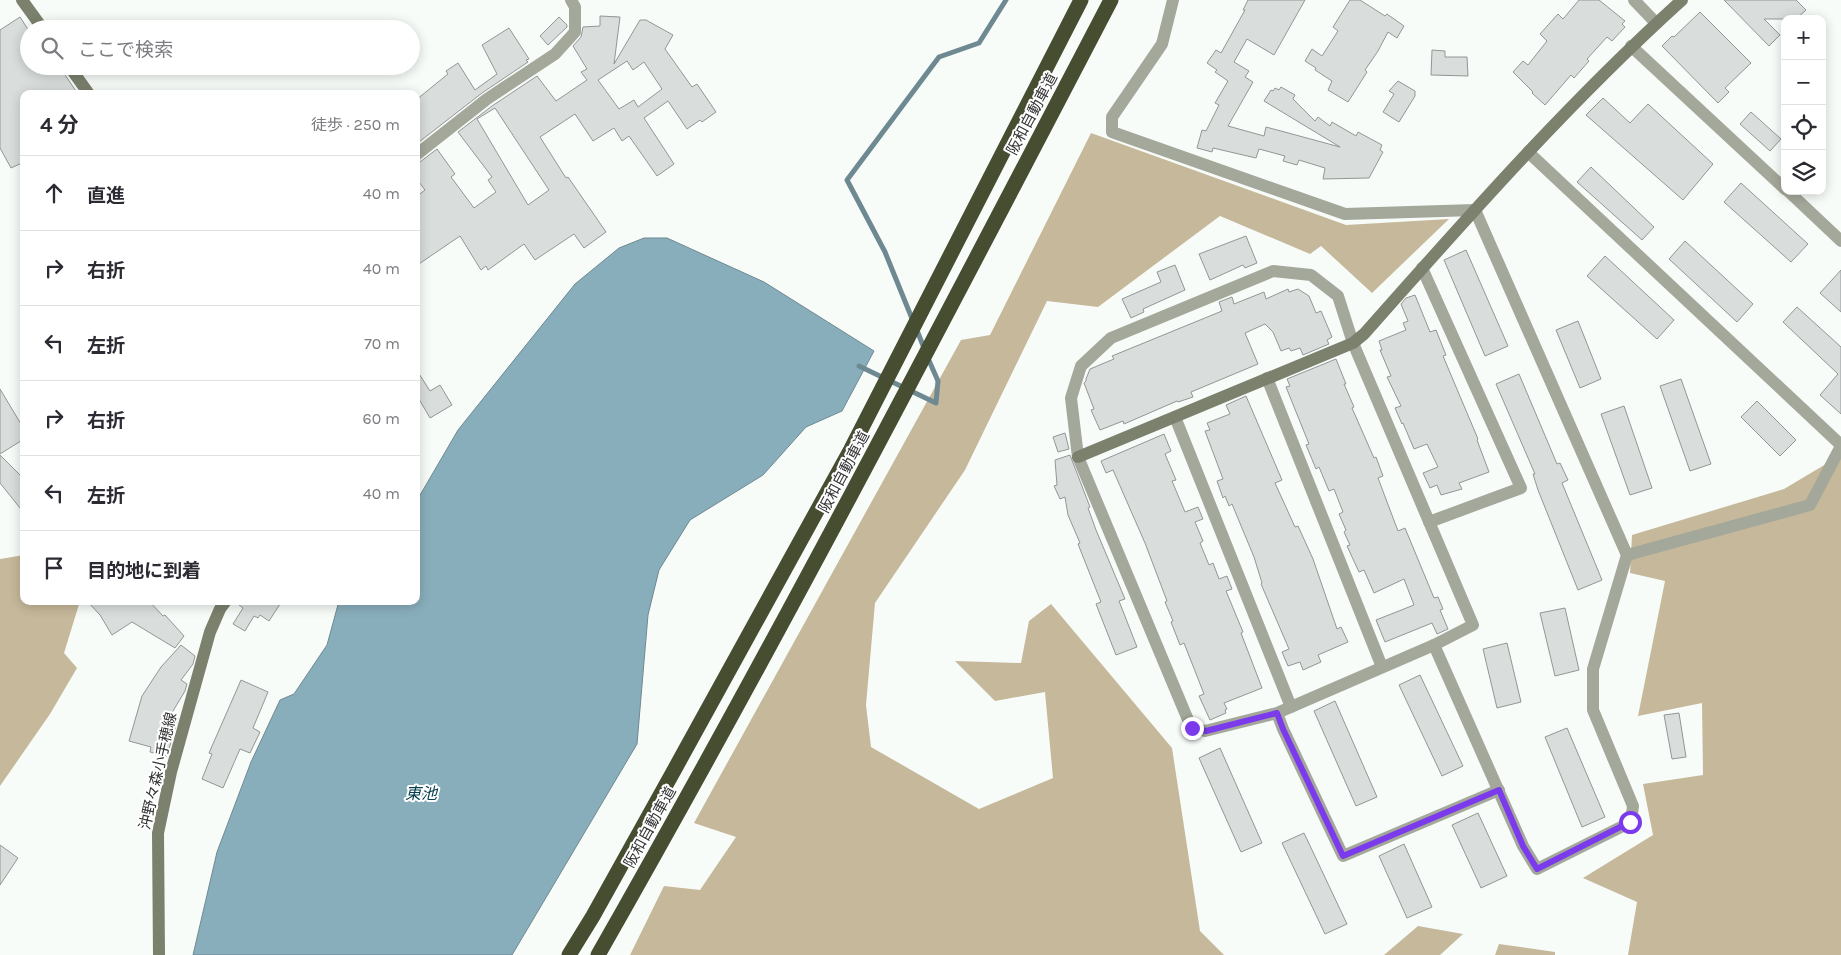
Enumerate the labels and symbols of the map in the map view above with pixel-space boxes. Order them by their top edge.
street label: 阪和自動車道 [1003,70,1061,158]
street label: 阪和自動車道 [815,428,873,516]
street label: 沖野々森小手穂線 [136,711,180,831]
route end [1181,717,1204,740]
street label: 阪和自動車道 [620,783,680,871]
water label: 東池 [405,784,439,803]
route start [1619,811,1642,834]

